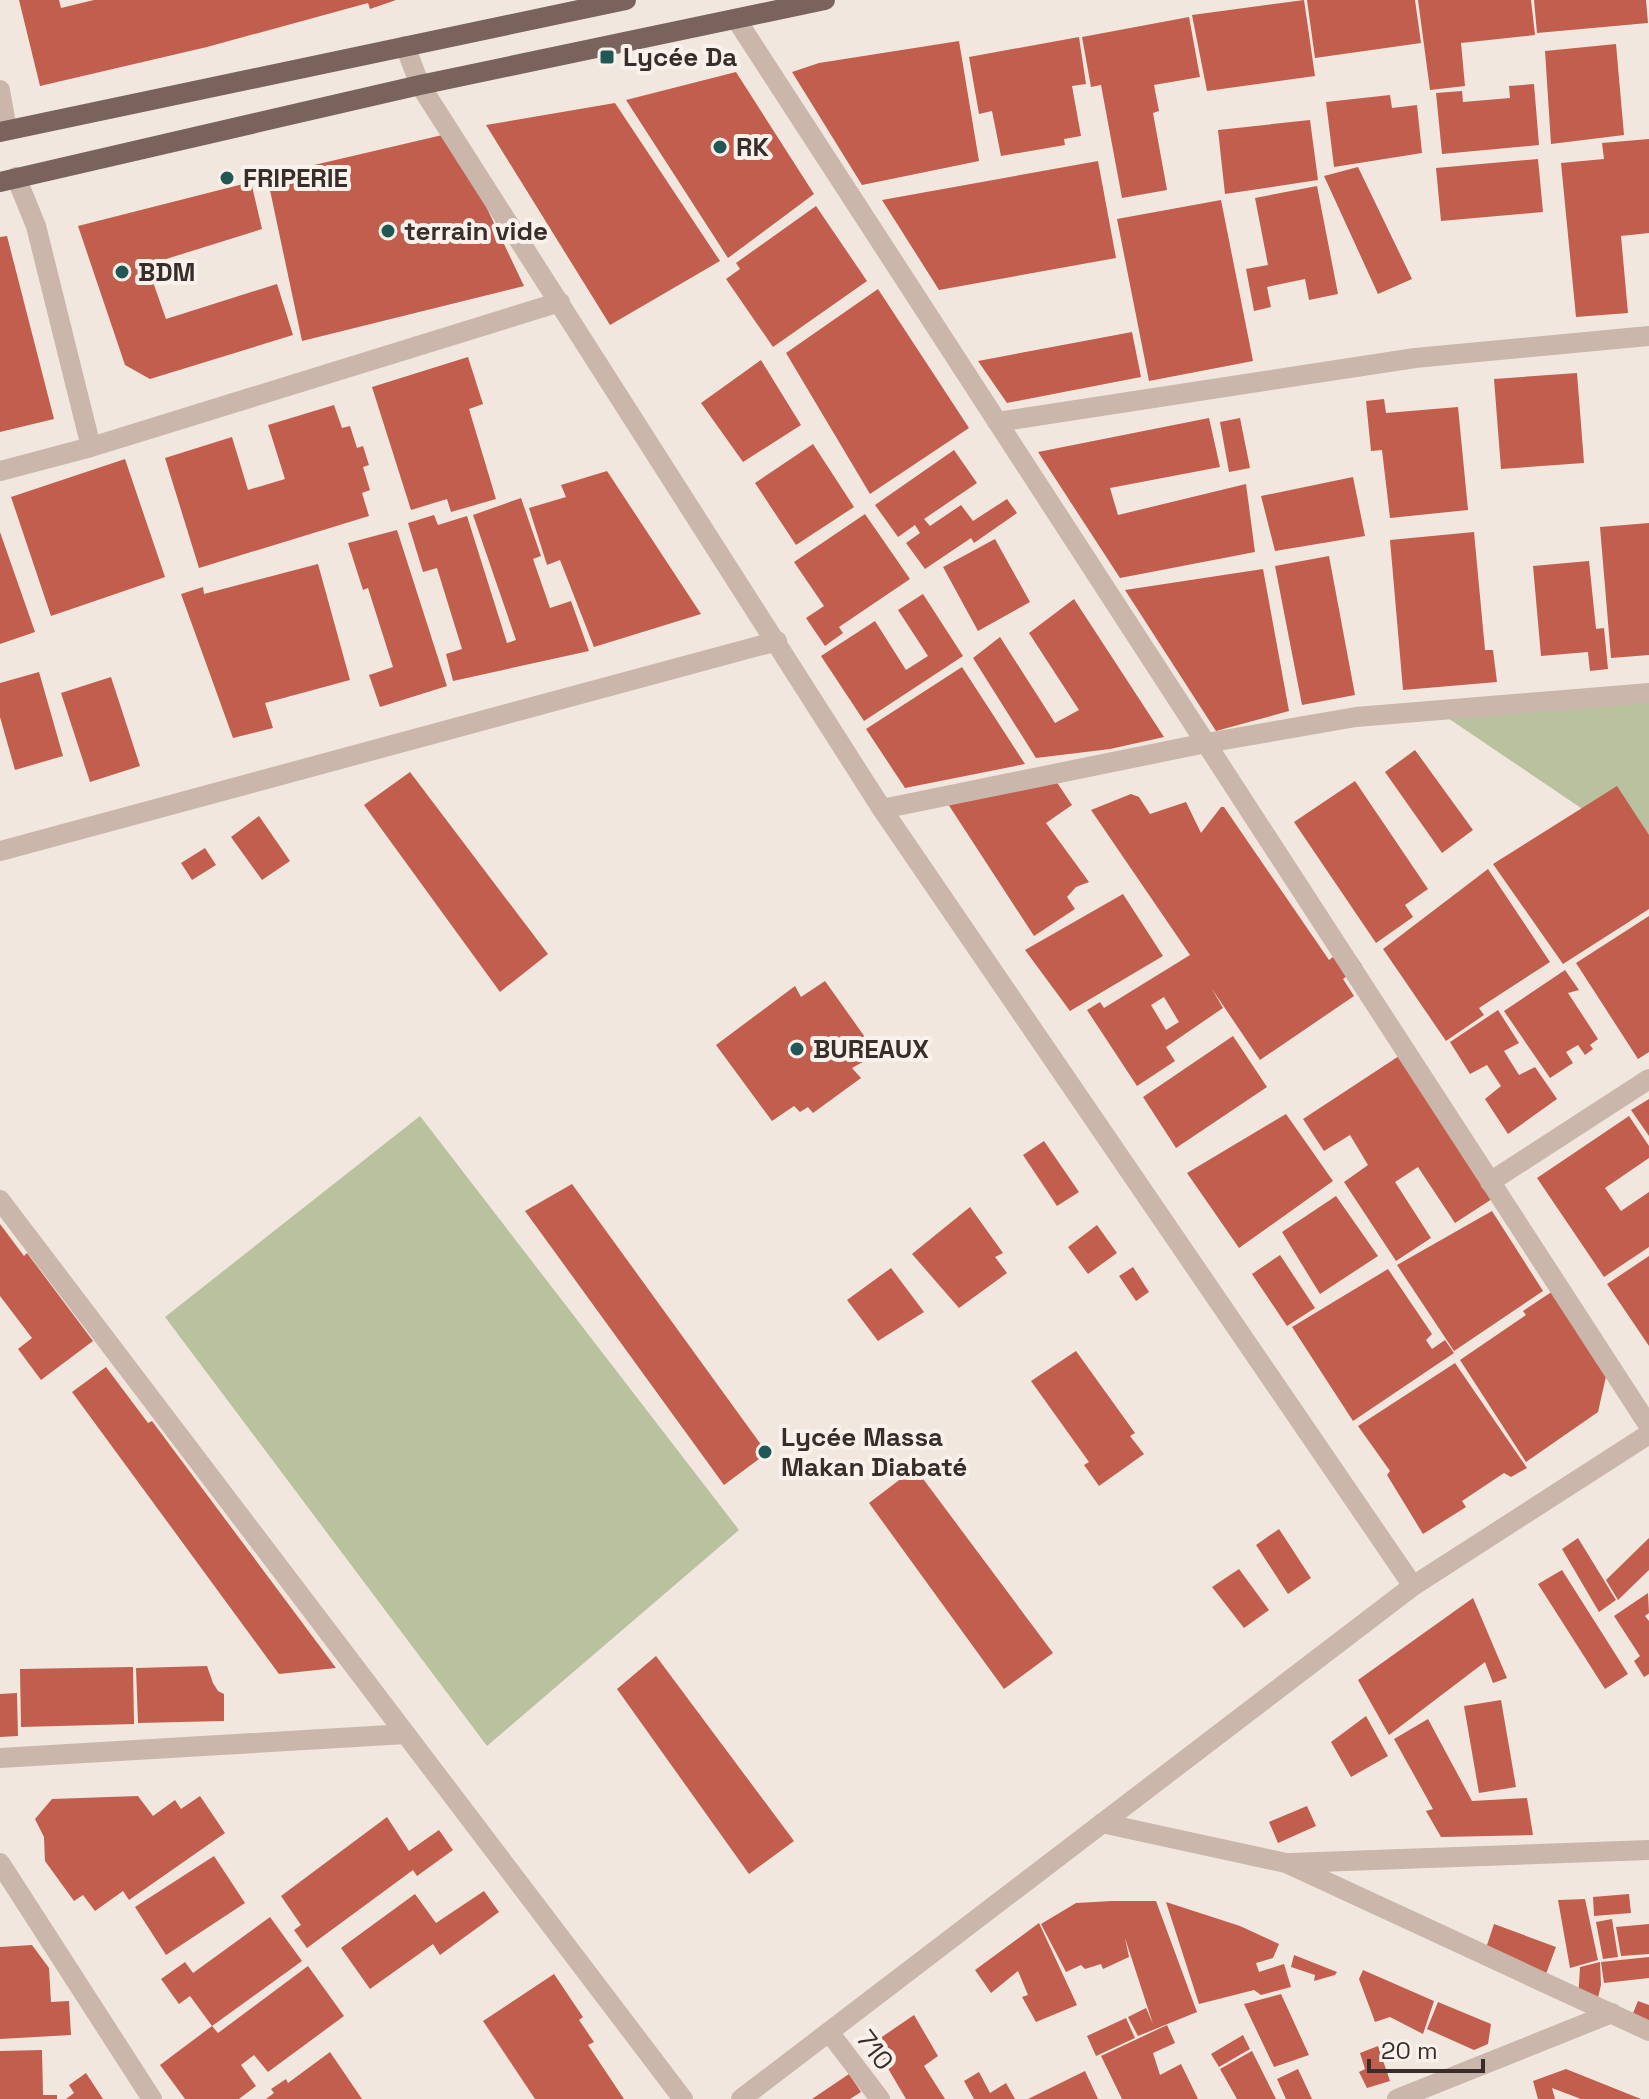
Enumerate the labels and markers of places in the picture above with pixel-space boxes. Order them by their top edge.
place label: Lycée Da [623,40,737,74]
marker: Lycée Da [598,48,616,66]
place label: RK [736,130,769,164]
marker: RK [711,138,729,156]
place label: FRIPERIE [243,161,348,195]
marker: FRIPERIE [218,169,236,187]
place label: terrain vide [404,214,548,248]
marker: terrain vide [379,222,397,240]
place label: BDM [138,255,196,289]
marker: BDM [113,263,131,281]
place label: BUREAUX [813,1032,929,1066]
marker: BUREAUX [788,1040,806,1058]
place label: Lycée Massa Makan Diabaté [781,1420,967,1484]
marker: Lycée Massa Makan Diabaté [756,1443,774,1461]

